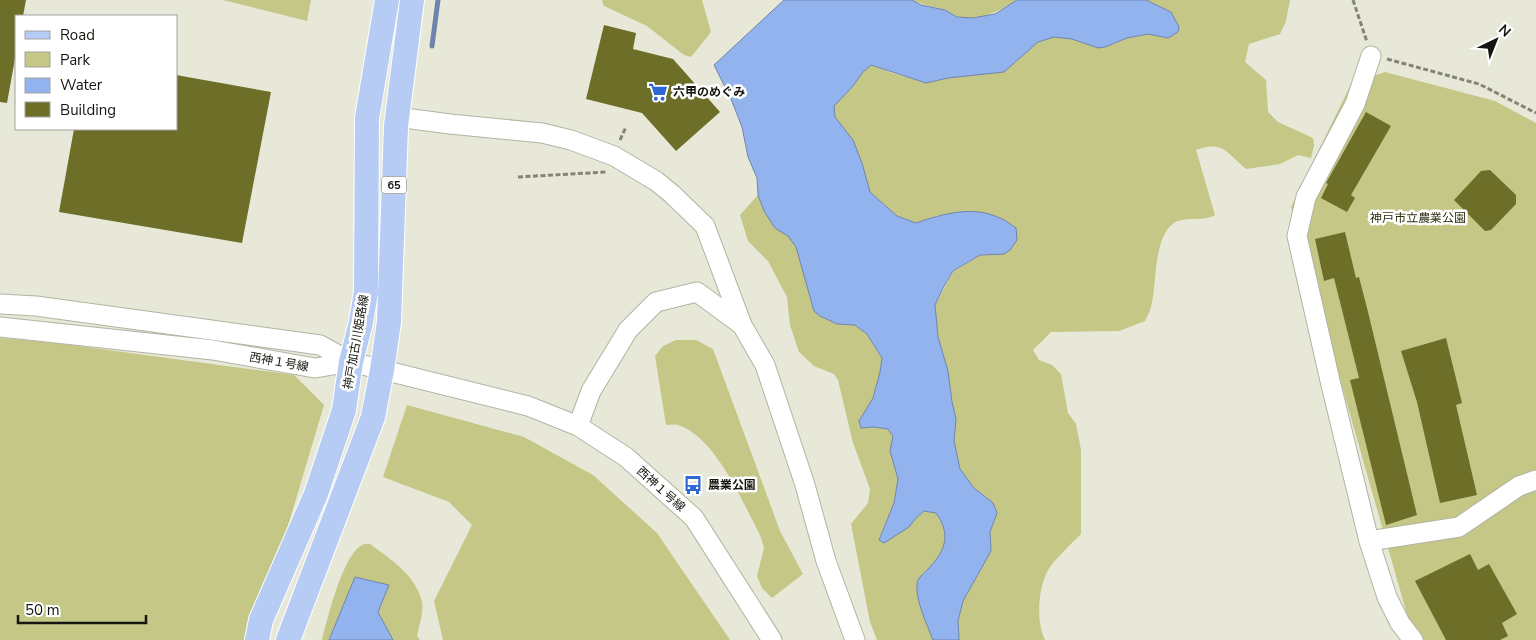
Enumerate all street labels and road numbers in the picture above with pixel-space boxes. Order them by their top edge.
road number: 65 [382,176,406,194]
street label: 神戸加古川姫路線 [340,293,372,391]
street label: 西神１号線 [248,349,310,375]
street label: 西神１号線 [633,463,689,515]

